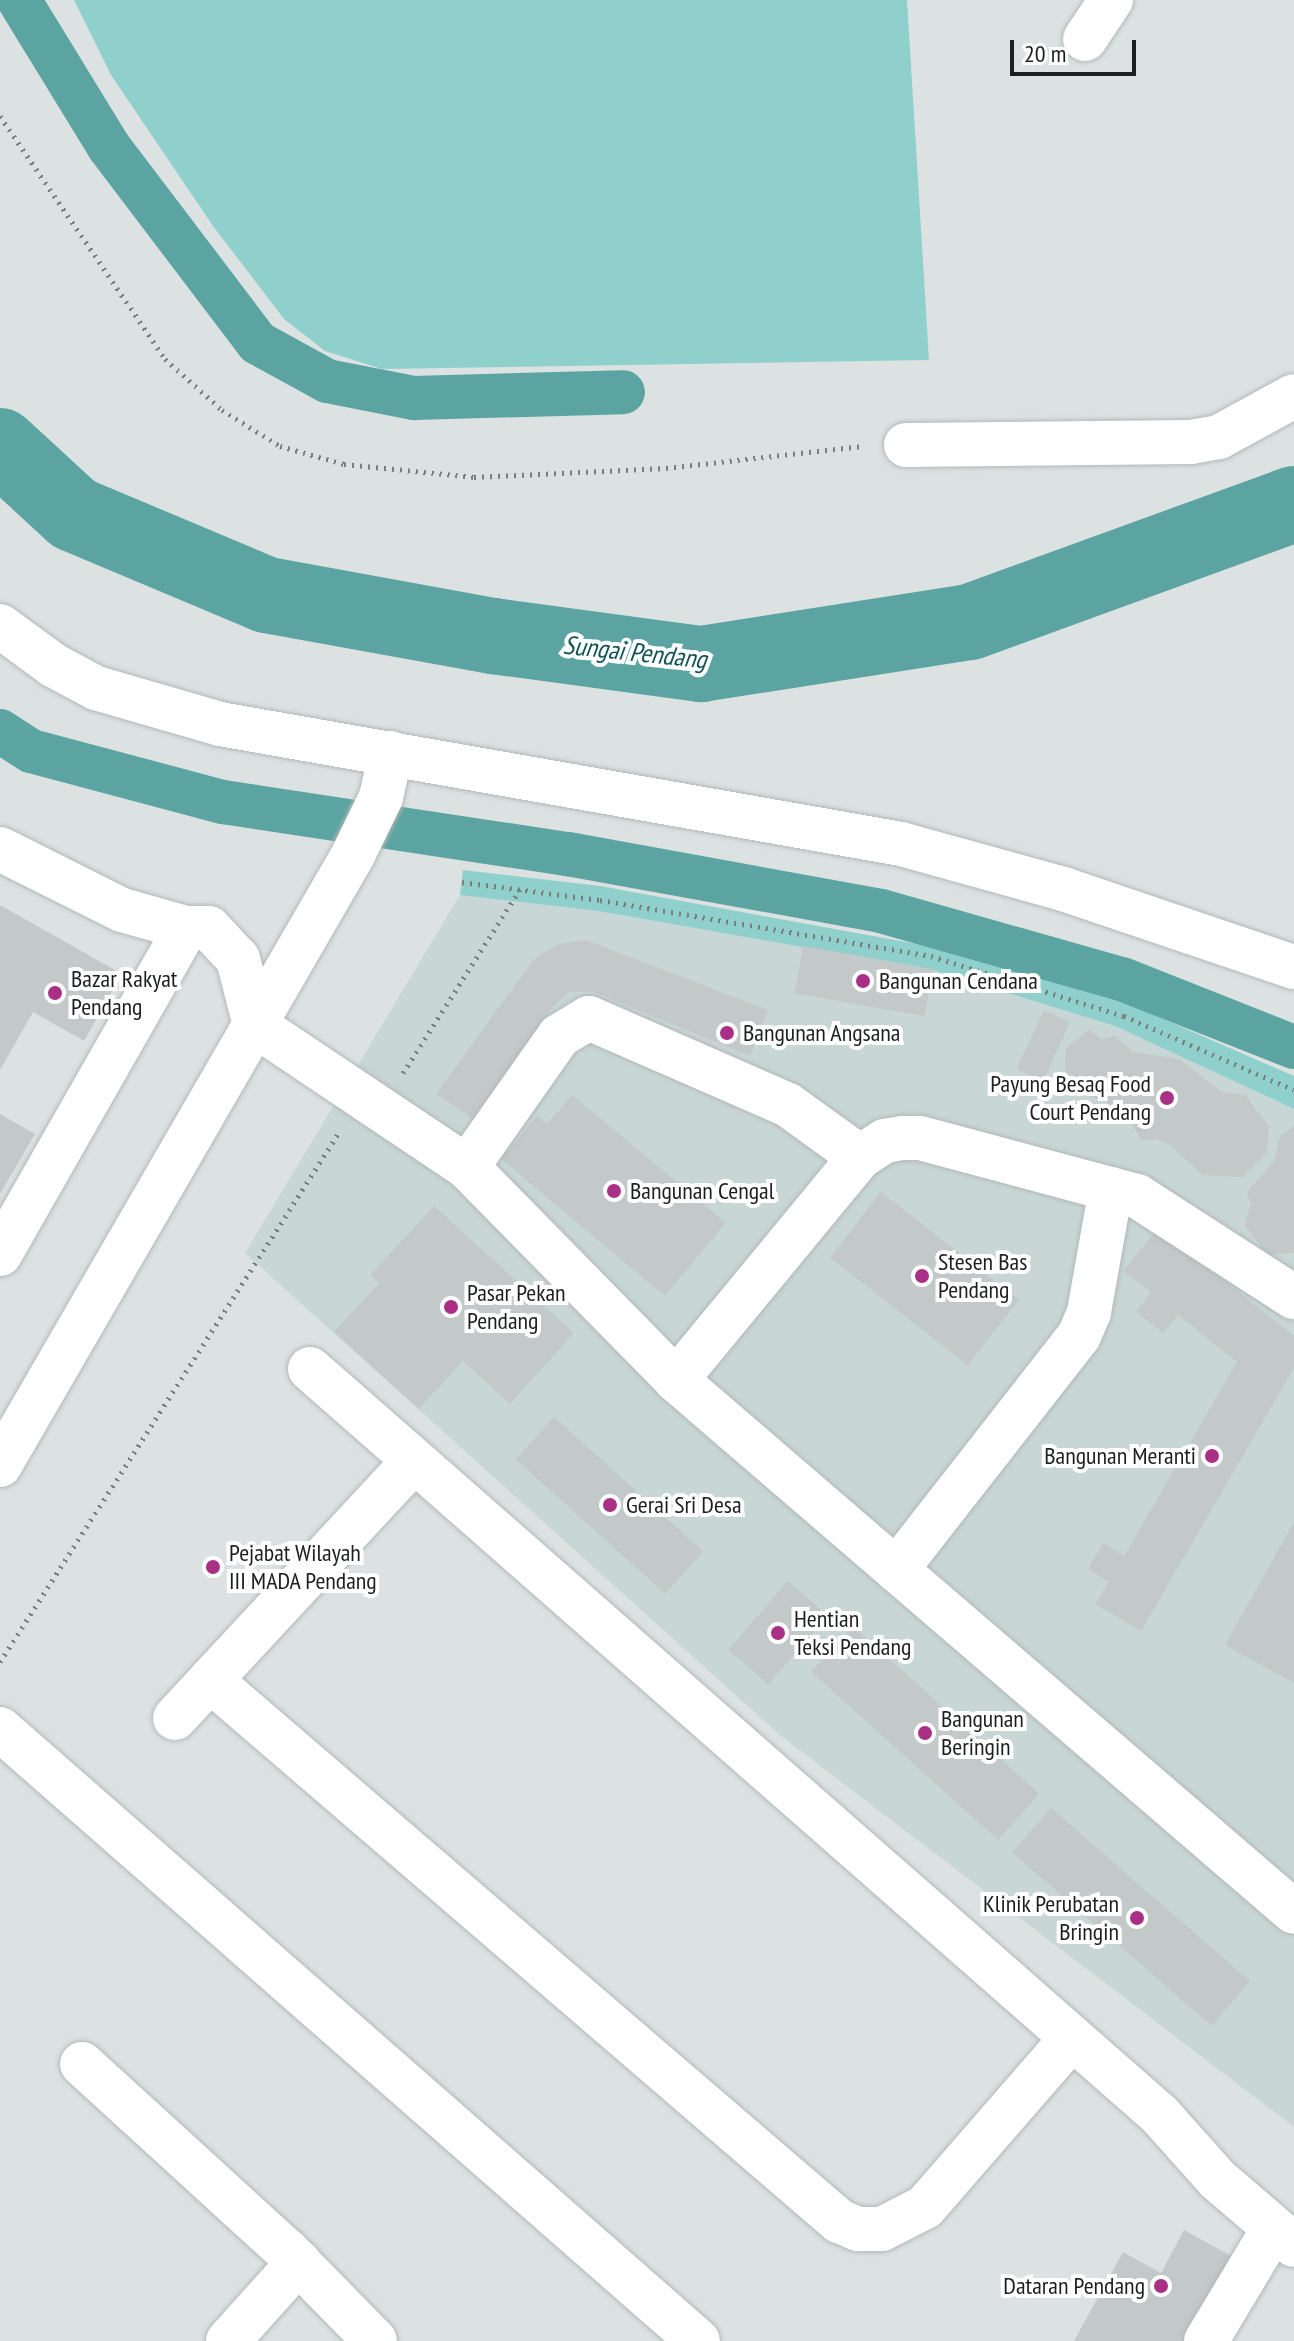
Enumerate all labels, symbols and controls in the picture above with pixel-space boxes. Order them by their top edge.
scale bar [1014,24,1140,74]
text: 20 m [1024,38,1066,69]
water label: Sungai Pendang [562,629,708,675]
place label: Bazar Rakyat Pendang [71,965,177,1021]
place label: Bangunan Cendana [879,967,1038,995]
marker: Bangunan Cendana [854,972,872,990]
marker: Bazar Rakyat Pendang [46,984,64,1002]
place label: Bangunan Angsana [743,1019,901,1047]
marker: Bangunan Angsana [718,1024,736,1042]
place label: Payung Besaq Food Court Pendang [990,1070,1151,1126]
marker: Payung Besaq Food Court Pendang [1158,1089,1176,1107]
place label: Bangunan Cengal [630,1177,774,1205]
marker: Bangunan Cengal [605,1182,623,1200]
place label: Stesen Bas Pendang [938,1248,1027,1304]
marker: Stesen Bas Pendang [913,1267,931,1285]
place label: Pasar Pekan Pendang [467,1279,566,1335]
marker: Pasar Pekan Pendang [442,1298,460,1316]
place label: Bangunan Meranti [1044,1442,1196,1470]
marker: Bangunan Meranti [1203,1447,1221,1465]
place label: Gerai Sri Desa [626,1491,742,1519]
marker: Gerai Sri Desa [601,1496,619,1514]
place label: Pejabat Wilayah III MADA Pendang [229,1539,378,1595]
marker: Pejabat Wilayah III MADA Pendang [204,1558,222,1576]
place label: Hentian Teksi Pendang [794,1605,911,1661]
marker: Hentian Teksi Pendang [769,1624,787,1642]
place label: Bangunan Beringin [941,1705,1024,1761]
marker: Bangunan Beringin [916,1724,934,1742]
place label: Klinik Perubatan Bringin [982,1890,1119,1946]
marker: Klinik Perubatan Bringin [1126,1907,1148,1929]
place label: Dataran Pendang [1003,2272,1145,2300]
marker: Dataran Pendang [1152,2277,1170,2295]

